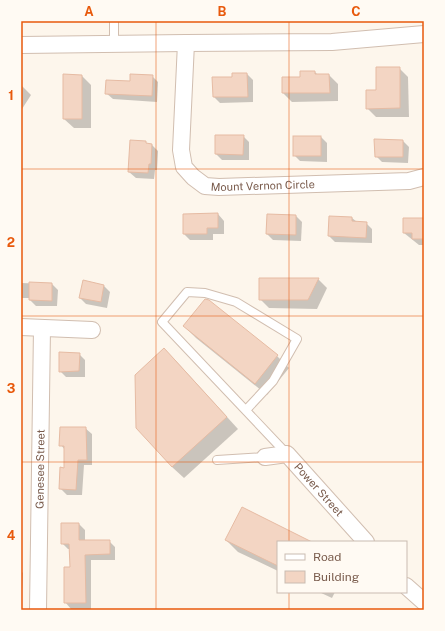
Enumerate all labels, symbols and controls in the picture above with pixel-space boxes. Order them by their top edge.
text: A [84,4,94,19]
text: B [218,4,227,19]
text: C [351,4,361,19]
text: 1 [8,88,14,103]
street label: Mount Vernon Circle [210,178,315,193]
text: 2 [7,235,15,250]
text: 3 [7,381,16,396]
street label: Genesee Street [33,429,47,509]
street label: Power Street [292,461,346,518]
text: 4 [7,528,16,543]
legend [277,541,407,593]
text: Road [313,550,341,564]
text: Building [313,570,359,584]

